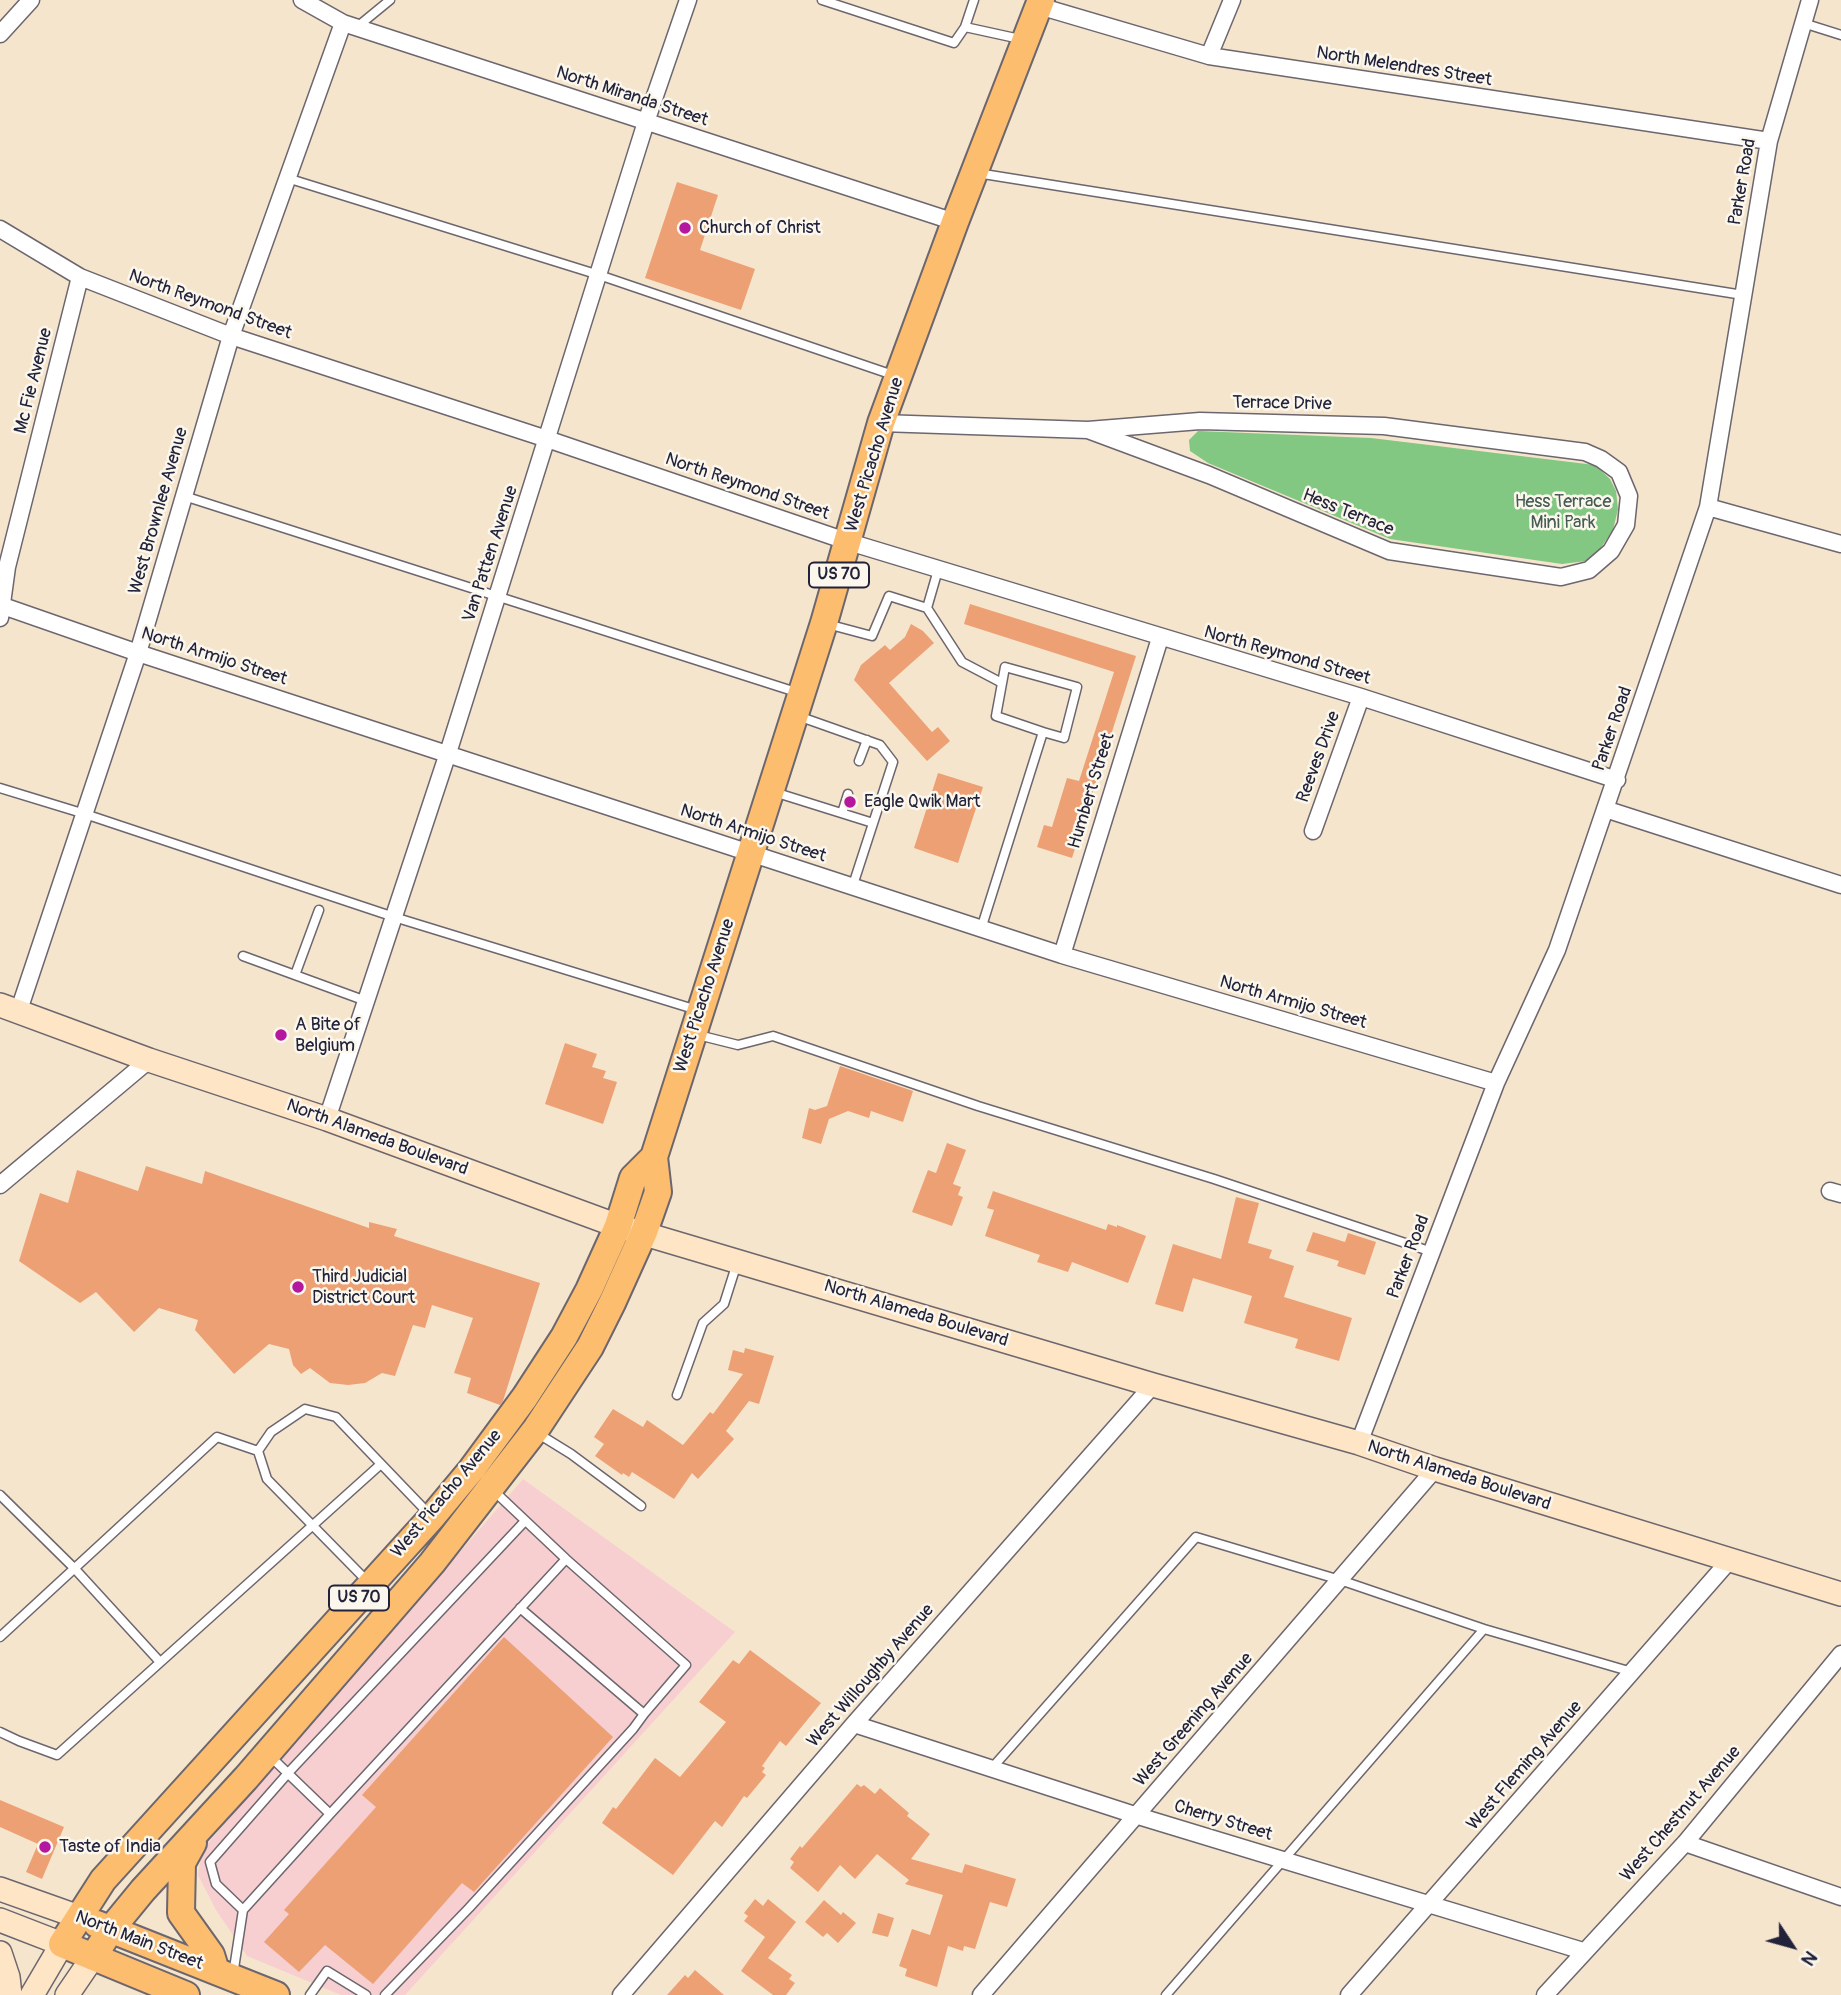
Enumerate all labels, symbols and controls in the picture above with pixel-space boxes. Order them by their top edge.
street label: North Melendres Street [1315,42,1493,92]
street label: North Miranda Street [553,62,711,132]
street label: Parker Road [1725,137,1761,227]
place label: Church of Christ [699,217,821,239]
marker: Church of Christ [677,220,693,236]
street label: North Reymond Street [125,265,295,345]
street label: Mc Fie Avenue [10,326,58,436]
street label: West Picacho Avenue [841,375,909,535]
street label: Terrace Drive [1232,392,1332,416]
street label: West Brownlee Avenue [125,425,193,597]
street label: North Reymond Street [662,449,832,525]
street label: Van Patten Avenue [459,483,523,625]
street label: Hess Terrace [1299,485,1397,541]
park label: Hess Terrace Mini Park [1515,491,1611,534]
road number: US 70 [809,562,869,588]
street label: North Reymond Street [1201,622,1373,690]
street label: North Armijo Street [138,623,290,691]
street label: Parker Road [1588,684,1638,774]
street label: Reeves Drive [1293,708,1345,806]
street label: Humbert Street [1064,730,1120,852]
place label: Eagle Qwik Mart [864,791,981,813]
marker: Eagle Qwik Mart [842,794,858,810]
street label: North Armijo Street [677,800,829,868]
street label: West Picacho Avenue [670,916,740,1076]
street label: North Armijo Street [1217,972,1369,1034]
place label: A Bite of Belgium [295,1014,361,1056]
marker: A Bite of Belgium [273,1027,289,1043]
street label: North Alameda Boulevard [283,1095,471,1181]
street label: Parker Road [1383,1212,1435,1302]
place label: Third Judicial District Court [312,1266,415,1308]
street label: North Alameda Boulevard [821,1276,1011,1352]
marker: Third Judicial District Court [290,1279,306,1295]
street label: West Picacho Avenue [387,1426,507,1562]
street label: North Alameda Boulevard [1365,1436,1553,1516]
road number: US 70 [329,1586,389,1610]
street label: West Willoughby Avenue [803,1600,939,1752]
street label: West Greening Avenue [1130,1649,1258,1791]
street label: West Fleming Avenue [1463,1697,1587,1835]
street label: West Chestnut Avenue [1616,1742,1746,1886]
street label: Cherry Street [1171,1796,1275,1846]
place label: Taste of India [59,1836,161,1858]
marker: Taste of India [37,1839,53,1855]
street label: North Main Street [72,1907,206,1975]
north arrow [1757,1911,1827,1981]
text: N [1796,1946,1822,1971]

